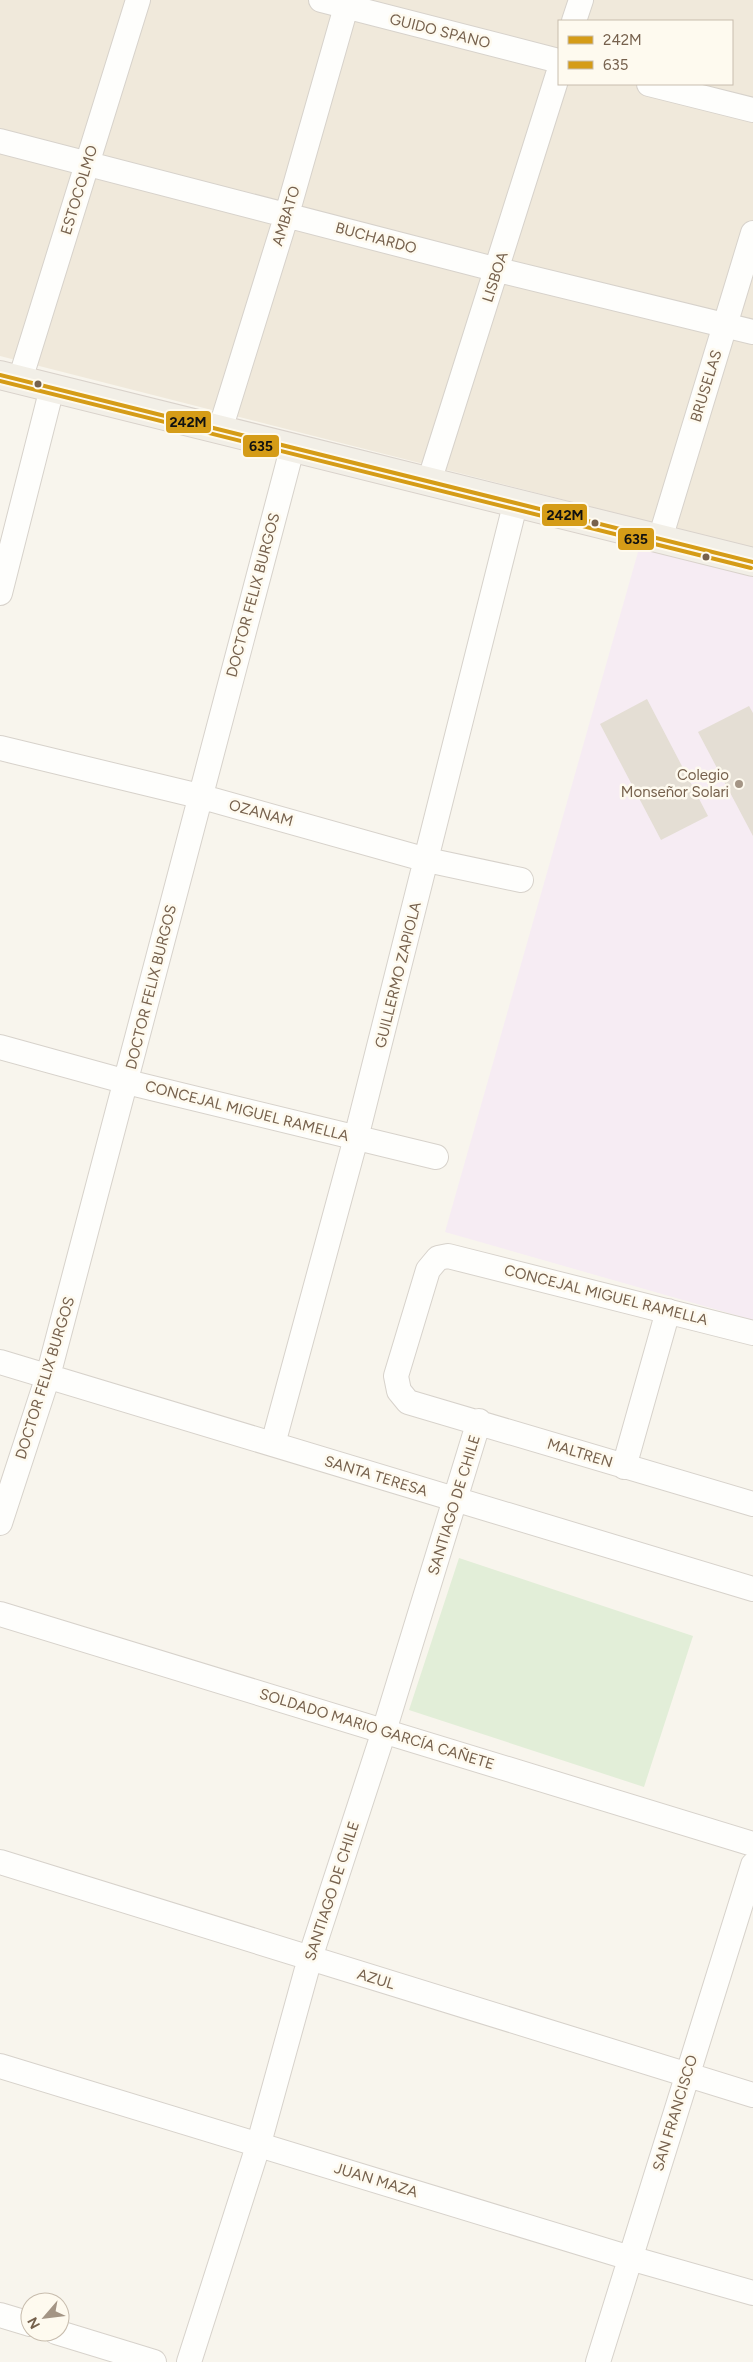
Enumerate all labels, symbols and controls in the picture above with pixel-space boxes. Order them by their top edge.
street label: GUIDO SPANO [388,10,492,52]
legend [558,20,733,85]
text: 242M [603,31,642,49]
text: 635 [603,56,628,74]
street label: ESTOCOLMO [57,143,101,237]
street label: AMBATO [268,184,304,248]
street label: BUCHARDO [333,219,419,257]
street label: LISBOA [478,249,512,305]
street label: BRUSELAS [687,348,725,424]
unlabelled marker [33,379,43,389]
line badge: 242M [165,410,212,434]
text: 242M [169,414,207,431]
line badge: 635 [242,434,280,458]
text: 635 [249,438,273,455]
line badge: 242M [541,503,588,527]
text: 242M [546,507,584,524]
street label: DOCTOR FELIX BURGOS [222,511,284,679]
unlabelled marker [590,518,600,528]
line badge: 635 [617,527,655,551]
text: 635 [624,531,648,548]
unlabelled marker [701,552,711,562]
place label: Colegio Monseñor Solari [621,766,729,801]
marker: Colegio Monseñor Solari [733,778,745,790]
street label: OZANAM [227,796,295,830]
street label: GUILLERMO ZAPIOLA [371,900,425,1050]
street label: DOCTOR FELIX BURGOS [122,903,180,1071]
street label: CONCEJAL MIGUEL RAMELLA [143,1077,351,1145]
street label: CONCEJAL MIGUEL RAMELLA [502,1261,710,1329]
street label: DOCTOR FELIX BURGOS [12,1295,78,1461]
street label: SANTIAGO DE CHILE [424,1433,484,1577]
street label: MALTREN [545,1434,615,1472]
street label: SANTA TERESA [322,1452,430,1500]
street label: SOLDADO MARIO GARCÍA CAÑETE [257,1685,497,1773]
street label: SANTIAGO DE CHILE [301,1819,363,1963]
street label: AZUL [355,1965,397,1993]
street label: SAN FRANCISCO [649,2053,701,2173]
street label: JUAN MAZA [332,2159,420,2201]
north arrow [20,2292,70,2342]
text: N [24,2314,44,2332]

